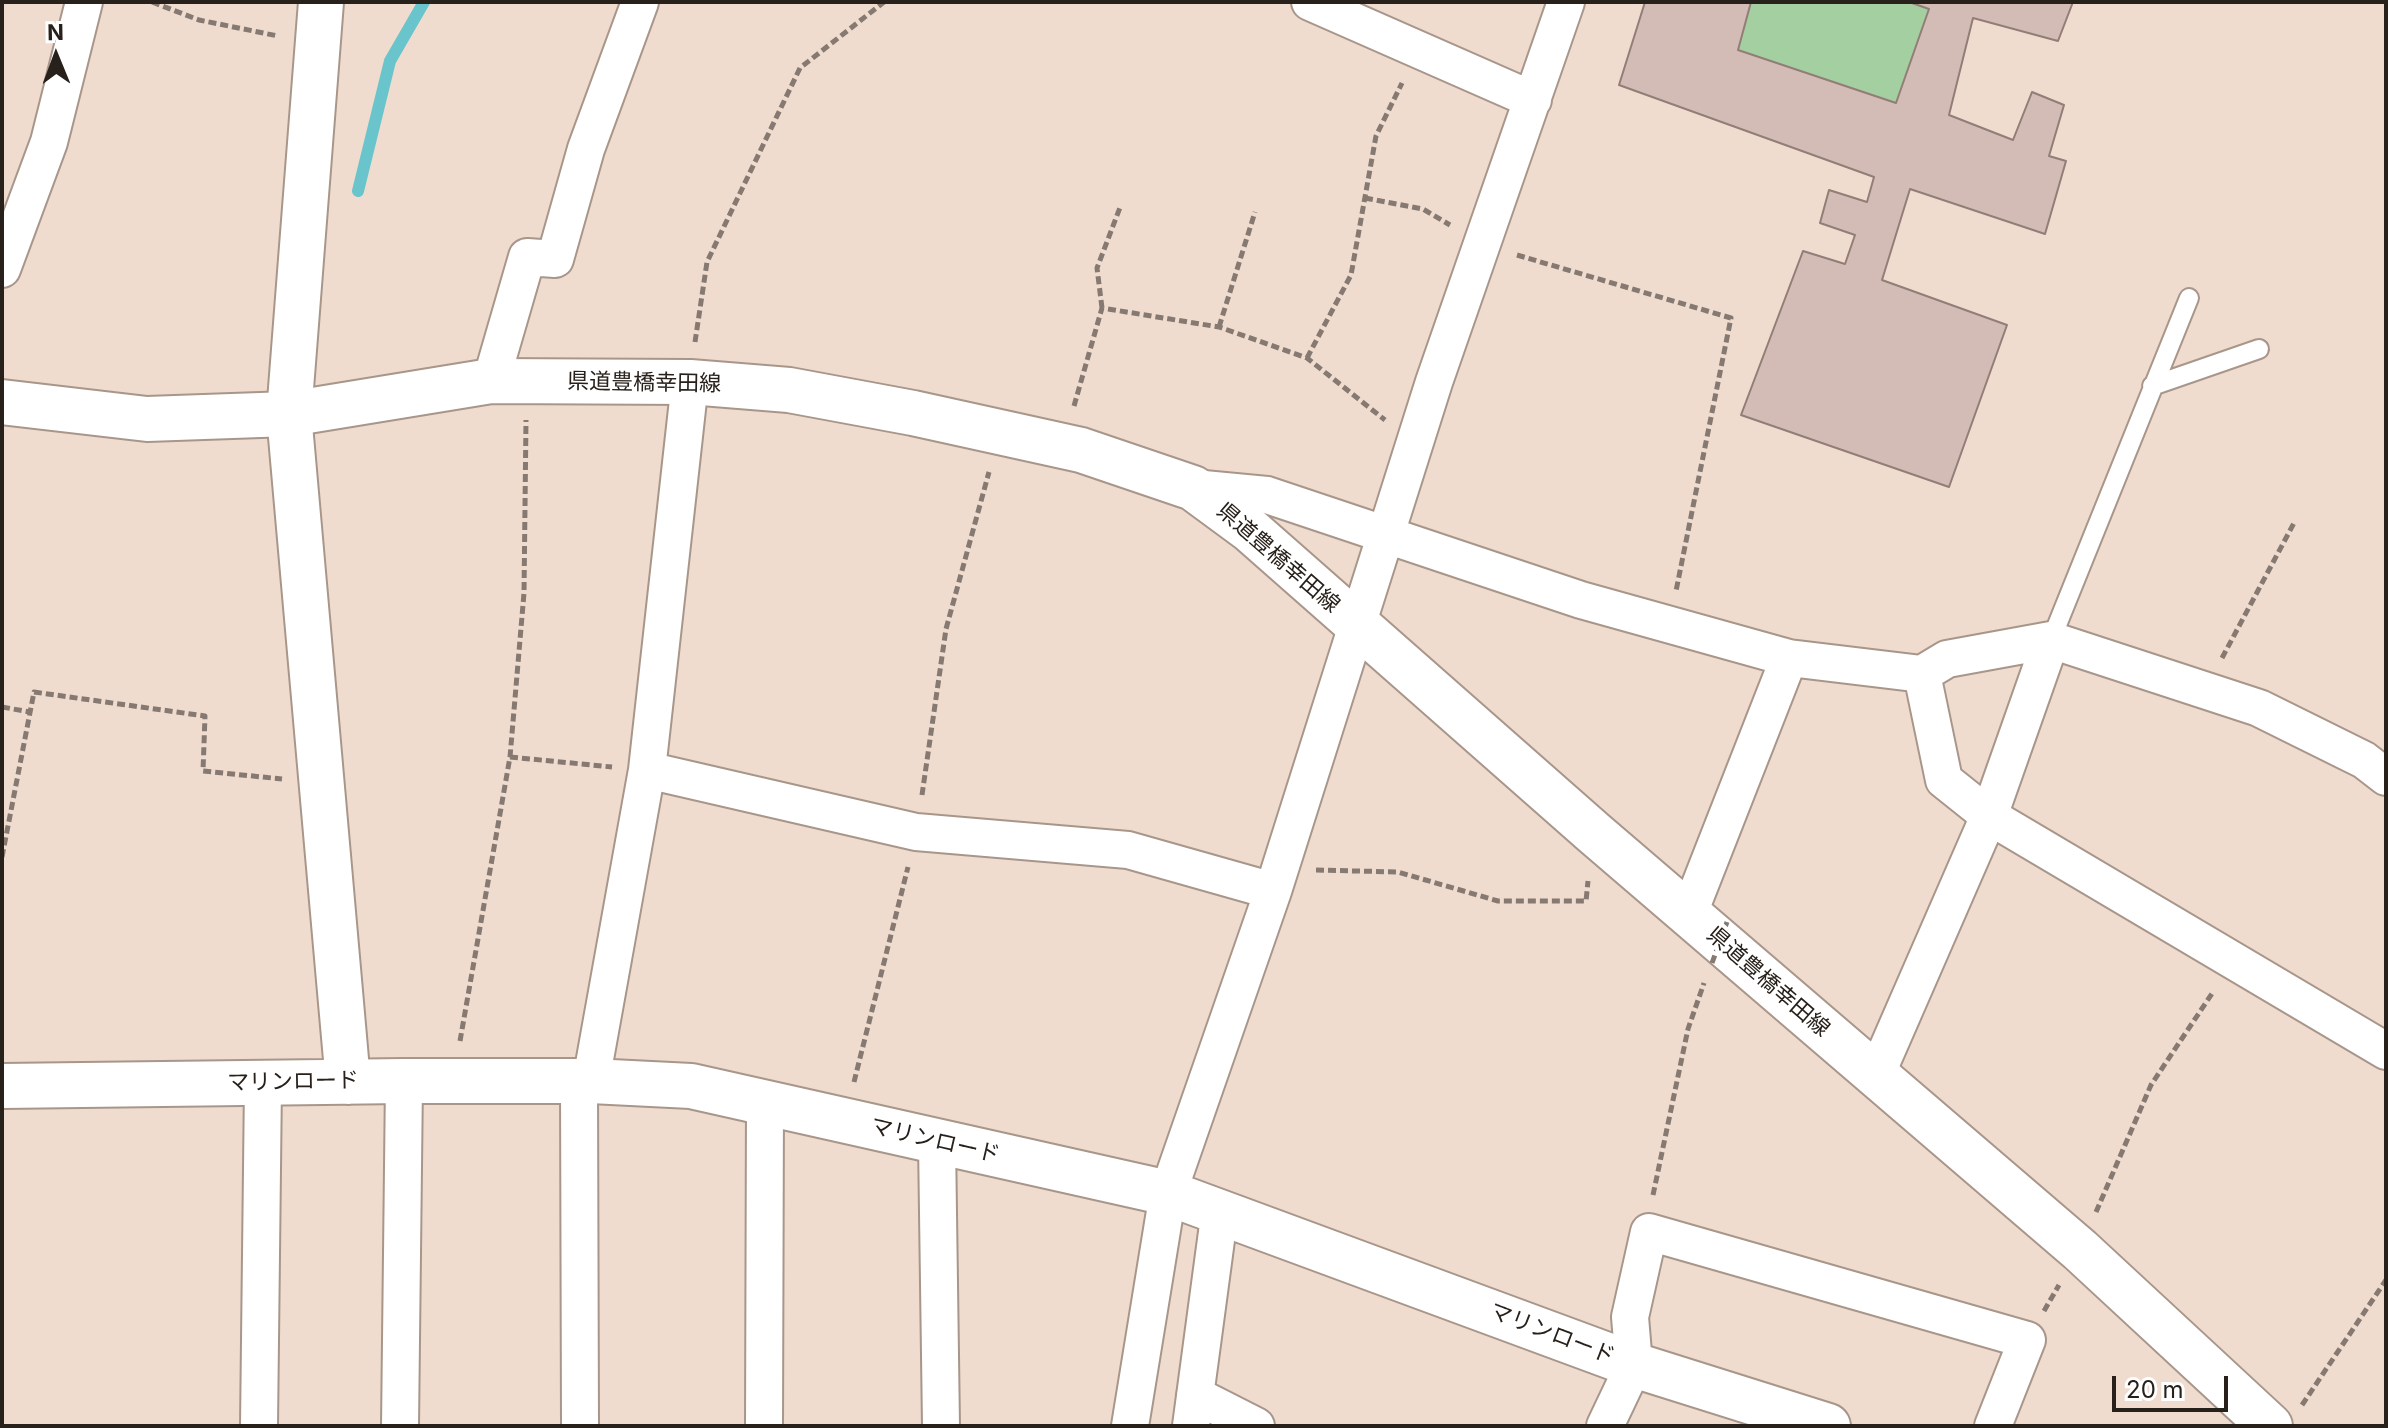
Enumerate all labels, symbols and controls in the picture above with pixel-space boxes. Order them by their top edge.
north arrow [16,16,96,96]
text: N [47,19,64,45]
street label: 県道豊橋幸田線 [567,368,721,398]
street label: 県道豊橋幸田線 [1211,498,1345,618]
street label: 県道豊橋幸田線 [1701,922,1835,1042]
street label: マリンロード [227,1068,359,1096]
street label: マリンロード [868,1113,1002,1169]
street label: マリンロード [1486,1298,1618,1370]
scale bar [2116,1360,2232,1410]
text: 20 m [2126,1375,2184,1404]

